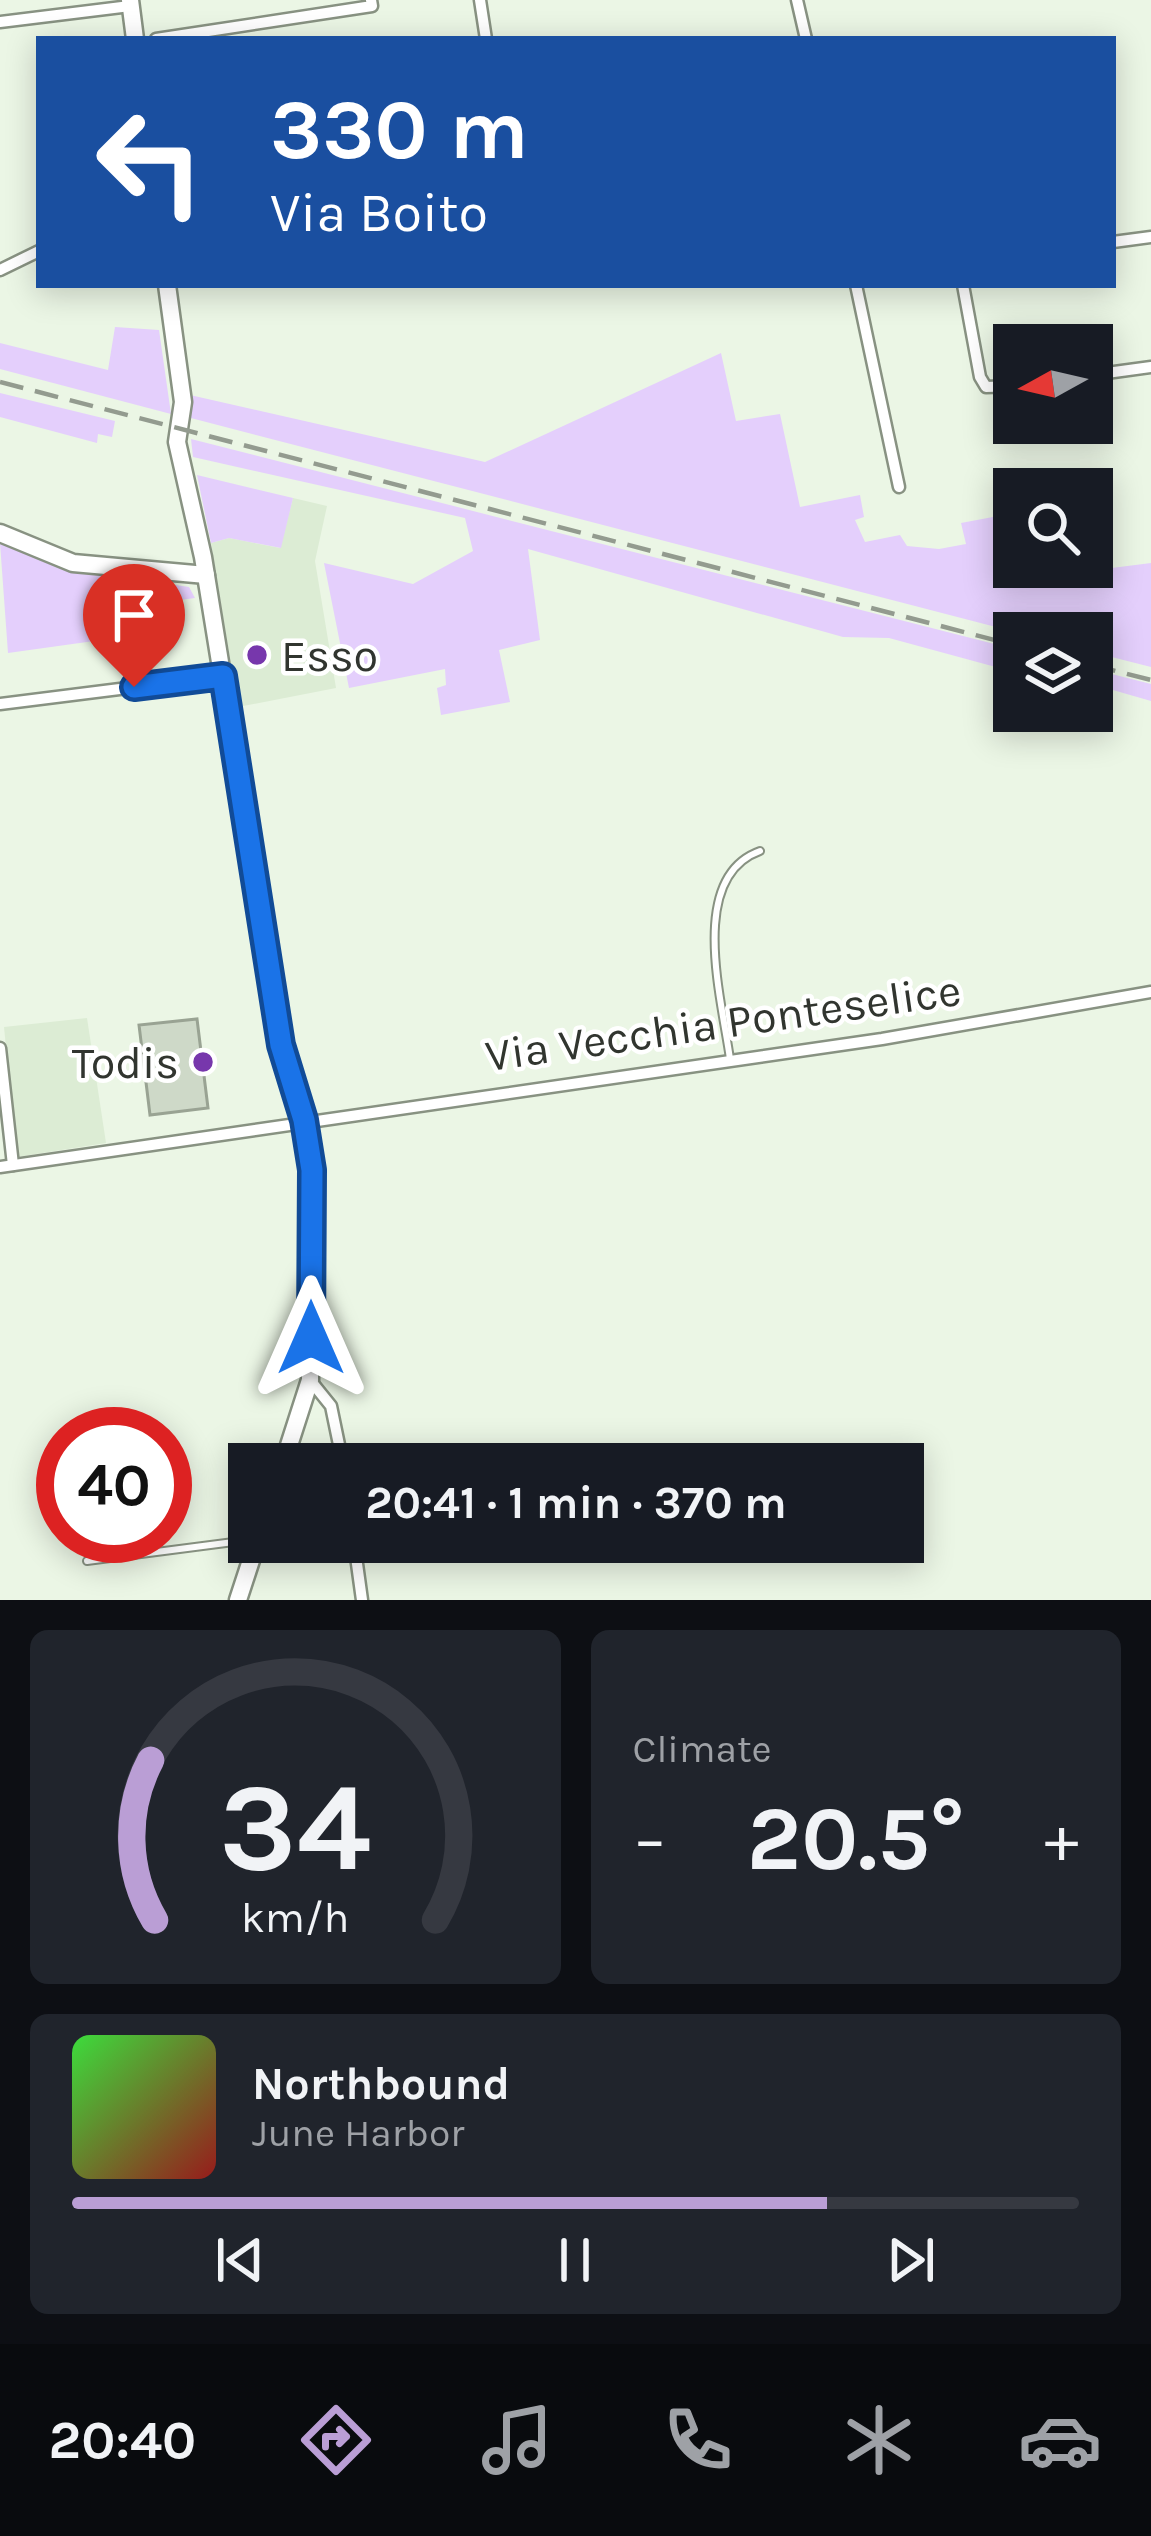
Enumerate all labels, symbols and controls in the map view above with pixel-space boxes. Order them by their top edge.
text: 330 m [270,81,529,179]
icon: left [72,84,228,240]
text: Via Boito [270,181,488,245]
north arrow [993,324,1113,444]
map controls [993,324,1113,732]
button: search [993,468,1113,588]
pin [83,564,185,687]
icon: arrive [101,582,167,648]
button: layers [993,612,1113,732]
place label: Esso [281,630,378,682]
marker: Esso [244,642,270,668]
street label: Via Vecchia Ponteselice [482,964,964,1082]
place label: Todis [72,1037,179,1089]
marker: Todis [190,1049,216,1075]
position arrow [248,1275,374,1401]
speed limit sign: 40 [36,1407,192,1563]
text: 20:41 · 1 min · 370 m [365,1477,787,1529]
text: Climate [633,1726,772,1772]
text: 34 [219,1755,371,1900]
text: 20.5° [747,1786,965,1892]
text: − [633,1800,667,1878]
text: + [1044,1800,1079,1878]
text: km/h [241,1893,350,1943]
text: Northbound [252,2058,510,2110]
text: June Harbor [252,2110,464,2156]
icon: previous [207,2227,273,2293]
icon: pause [542,2227,608,2293]
icon: next [878,2227,944,2293]
icon: directions [294,2398,378,2482]
icon: music [475,2398,559,2482]
icon: phone [656,2398,740,2482]
icon: climate [837,2398,921,2482]
icon: car [1018,2398,1102,2482]
text: 20:40 [49,2408,196,2472]

